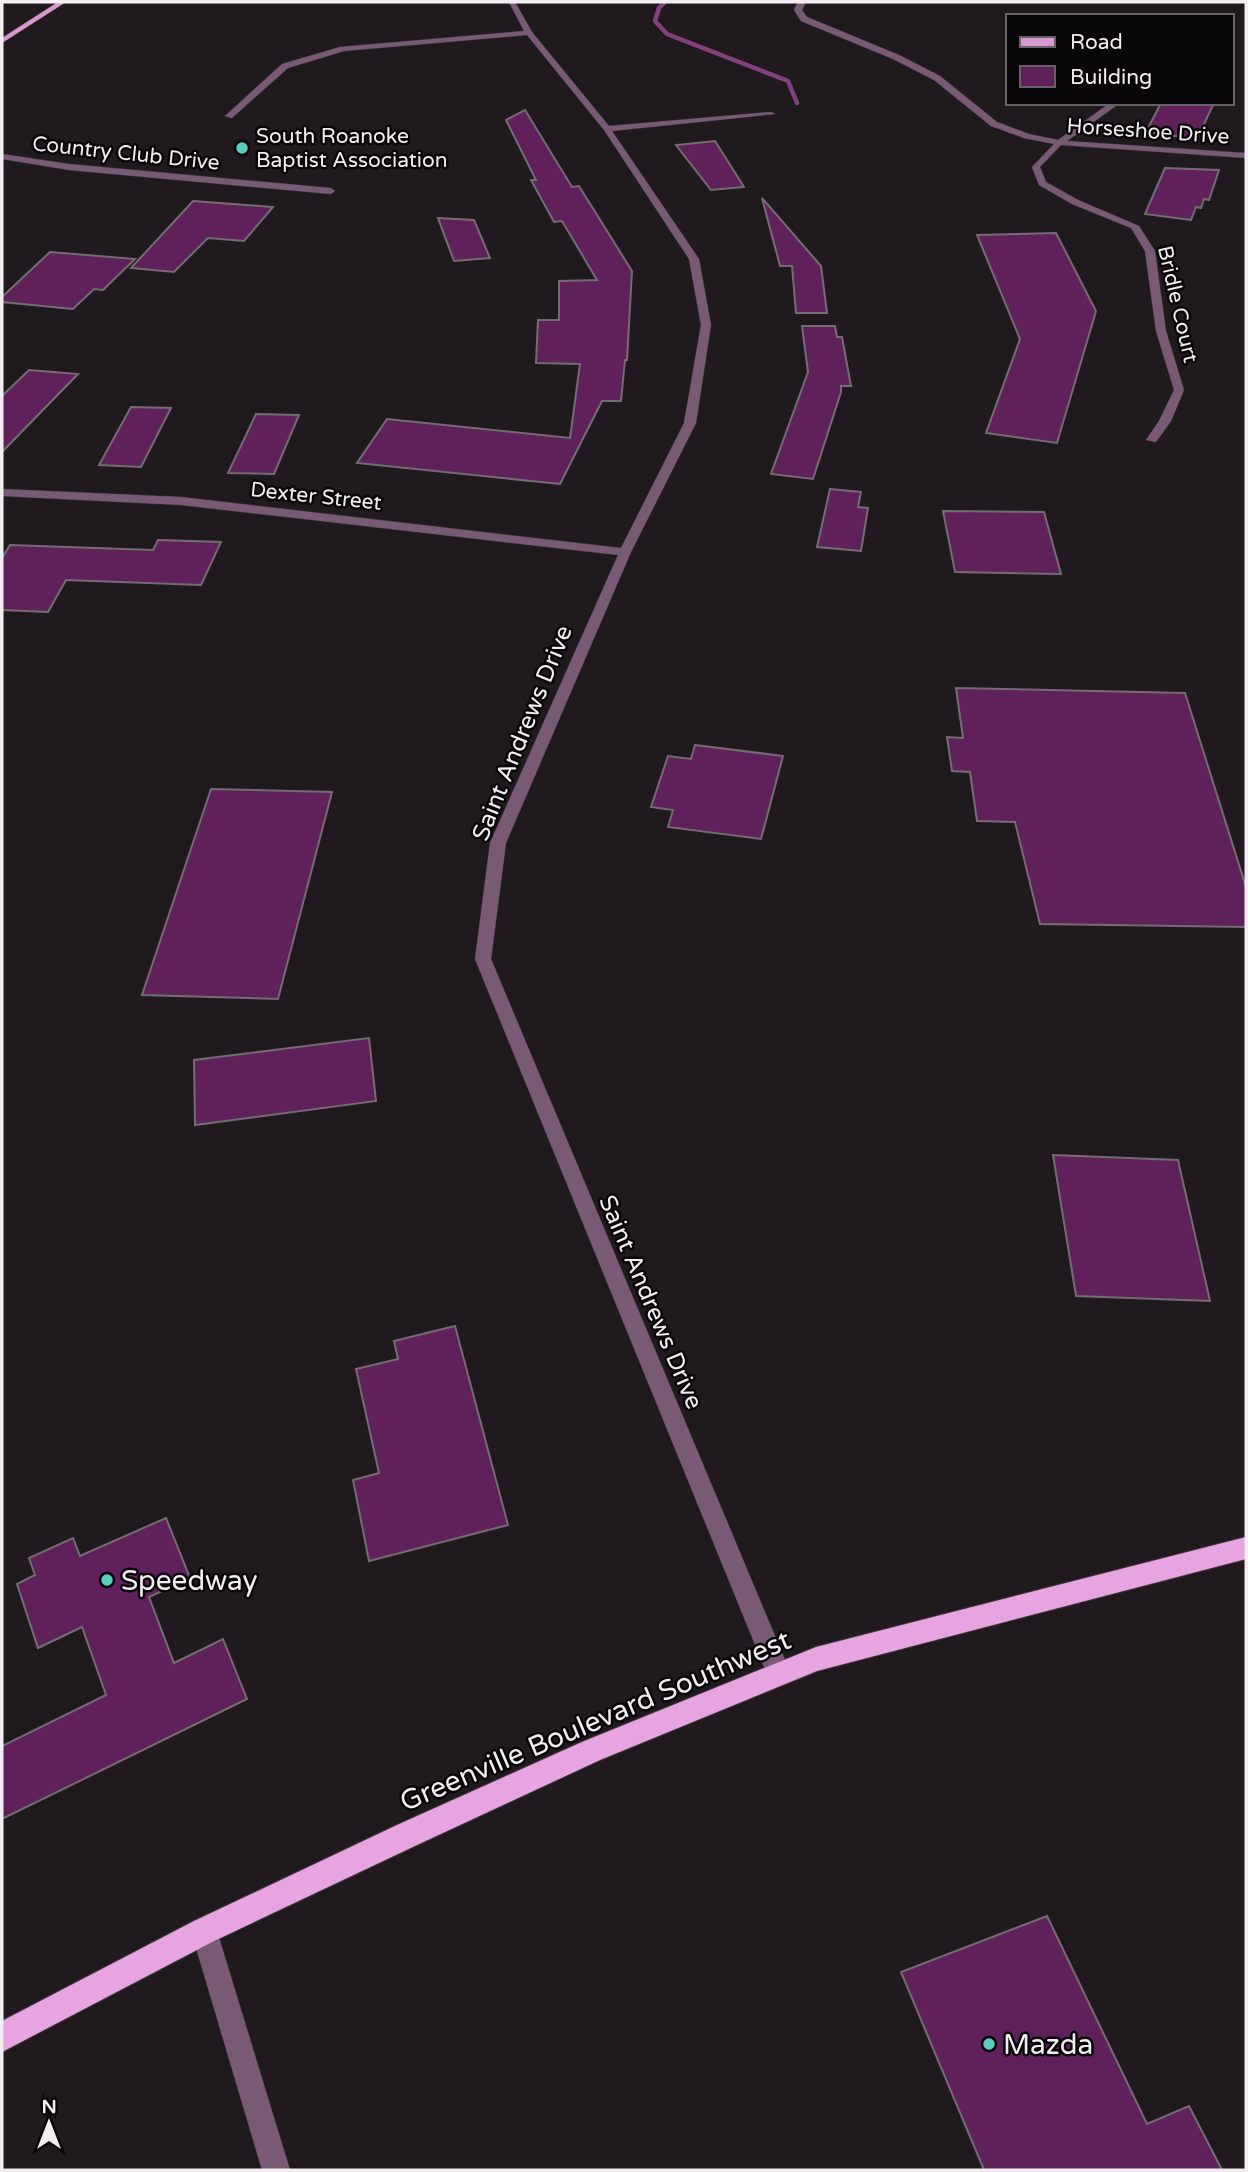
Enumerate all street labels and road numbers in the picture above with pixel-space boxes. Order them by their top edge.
street label: Horseshoe Drive [1066,113,1230,150]
street label: Country Club Drive [31,131,221,176]
street label: Bridle Court [1152,243,1203,365]
street label: Dexter Street [249,477,383,516]
street label: Saint Andrews Drive [466,621,579,845]
street label: Saint Andrews Drive [592,1191,709,1414]
street label: Greenville Boulevard Southwest [395,1623,796,1819]

